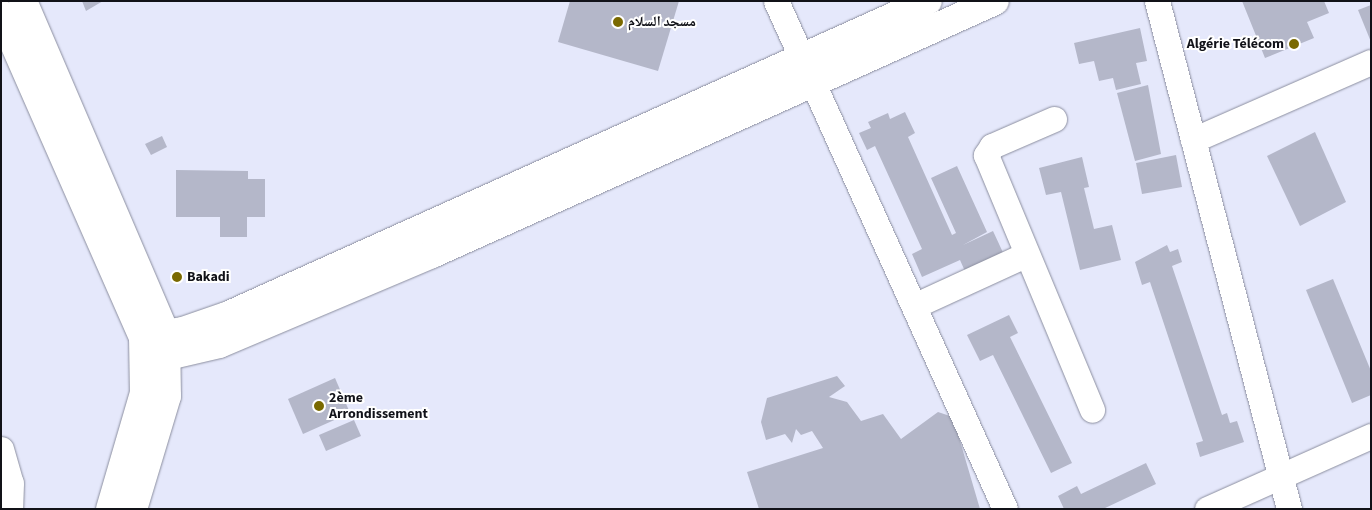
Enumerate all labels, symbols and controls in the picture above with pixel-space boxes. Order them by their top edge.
place label: مسجد السلام [628,14,696,30]
marker: مسجد السلام [612,16,624,28]
place label: Algérie Télécom [1187,36,1284,52]
marker: Algérie Télécom [1288,38,1300,50]
place label: Bakadi [187,269,230,285]
marker: Bakadi [171,271,183,283]
place label: 2ème Arrondissement [329,390,428,422]
marker: 2ème Arrondissement [313,400,325,412]

